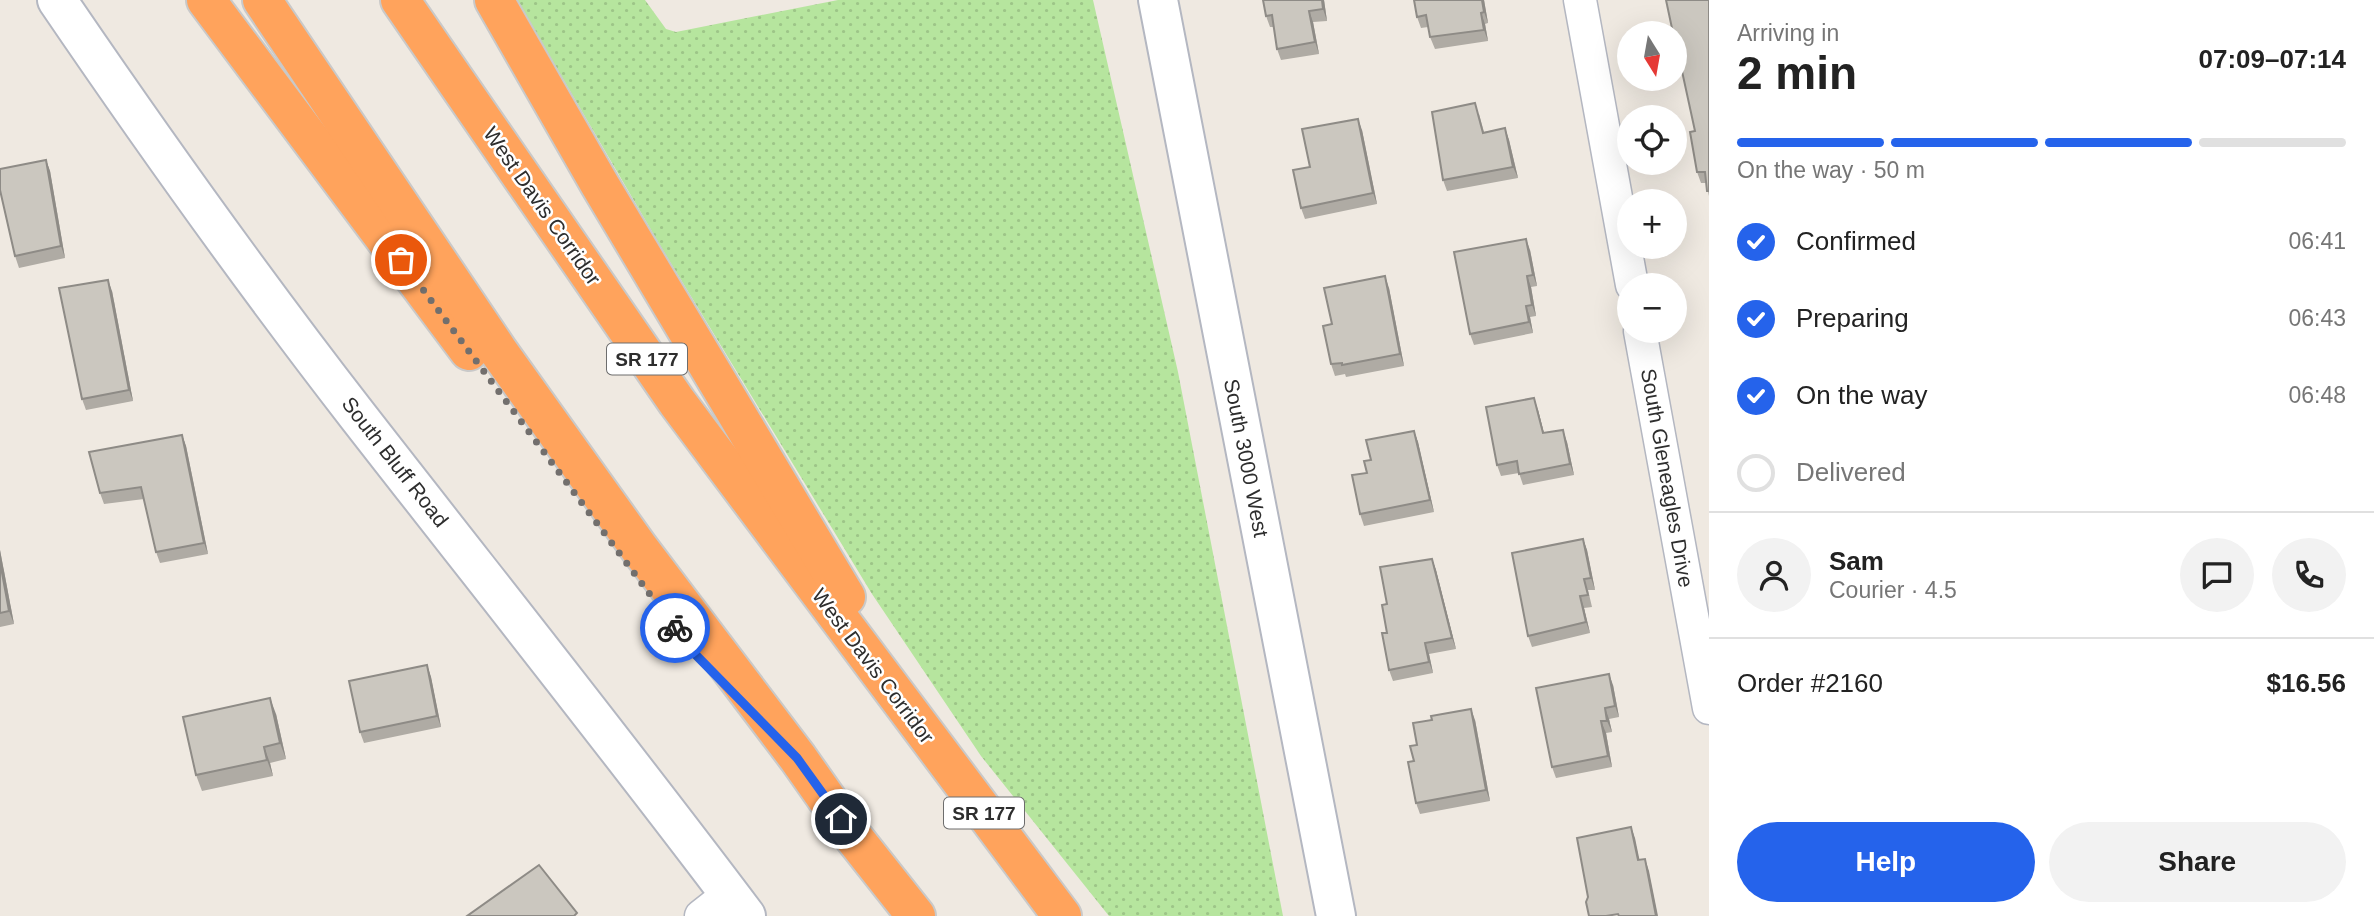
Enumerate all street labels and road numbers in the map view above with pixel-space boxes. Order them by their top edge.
street label: West Davis Corridor [479,122,606,289]
road number: SR 177 [607,344,687,374]
street label: South Gleneagles Drive [1637,367,1698,589]
street label: South 3000 West [1220,377,1273,539]
street label: South Bluff Road [338,392,453,531]
street label: West Davis Corridor [808,584,939,747]
road number: SR 177 [944,798,1024,828]

